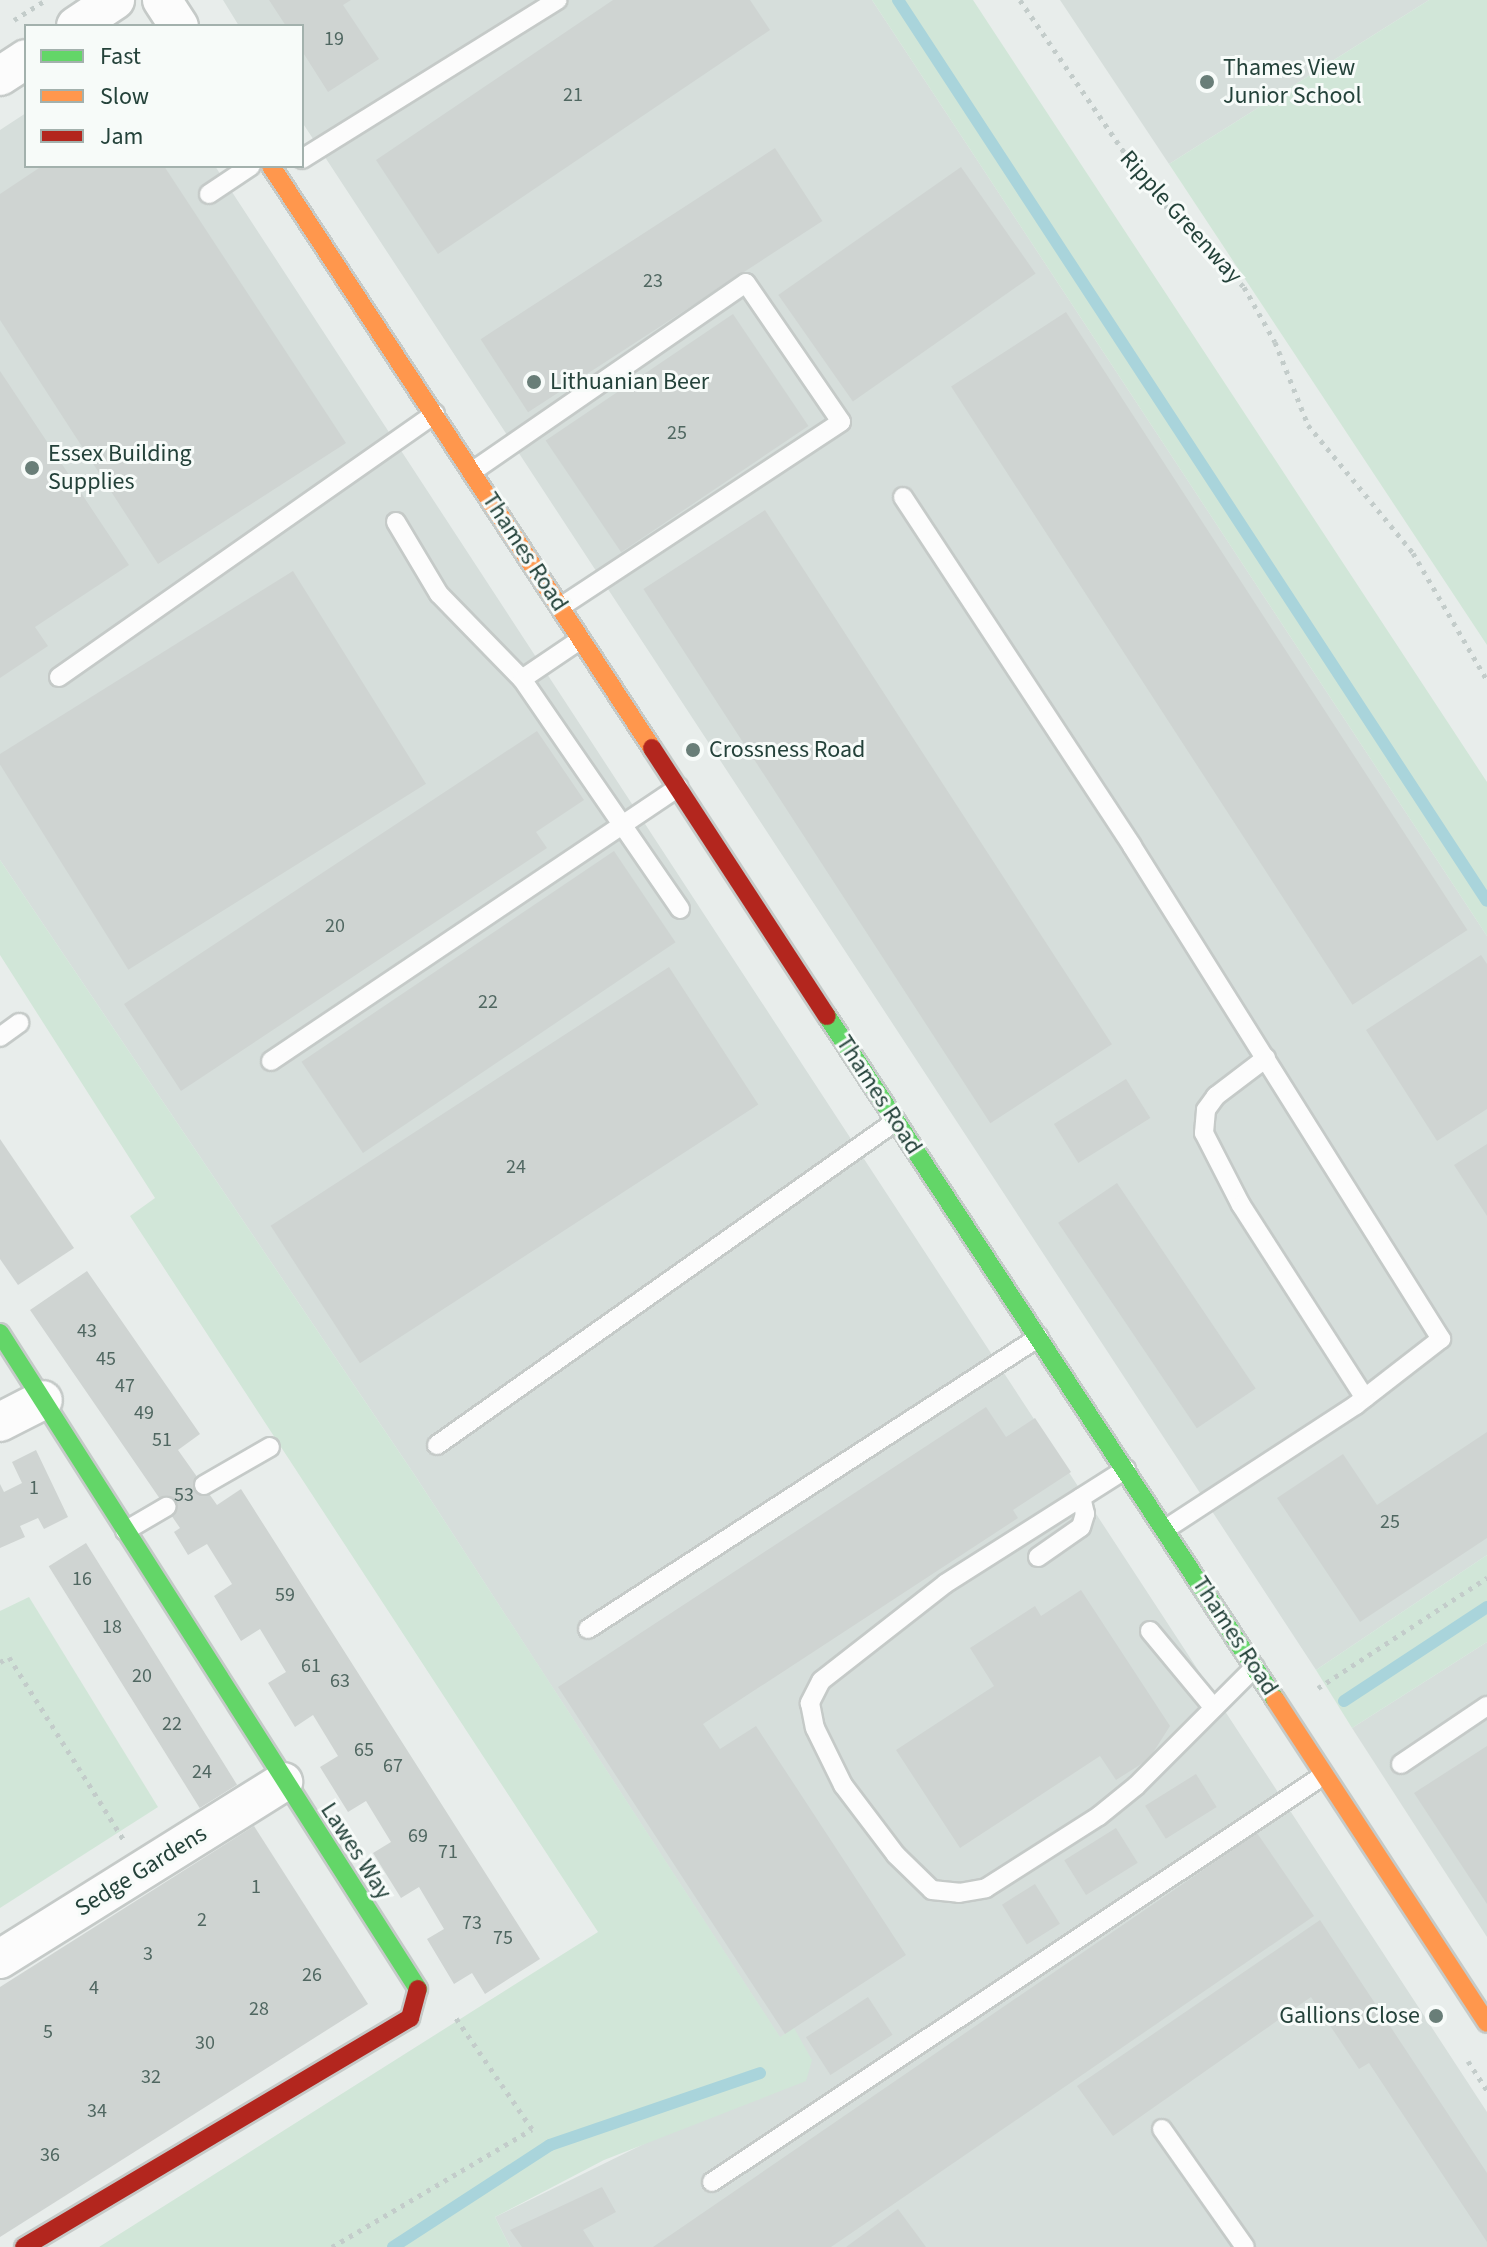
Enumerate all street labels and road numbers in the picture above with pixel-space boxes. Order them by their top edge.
street label: Ripple Greenway [1114,145,1248,289]
street label: Thames Road [476,487,574,617]
street label: Thames Road [830,1030,928,1160]
street label: Thames Road [1186,1571,1284,1701]
street label: Lawes Way [314,1797,398,1905]
street label: Sedge Gardens [70,1819,212,1923]

